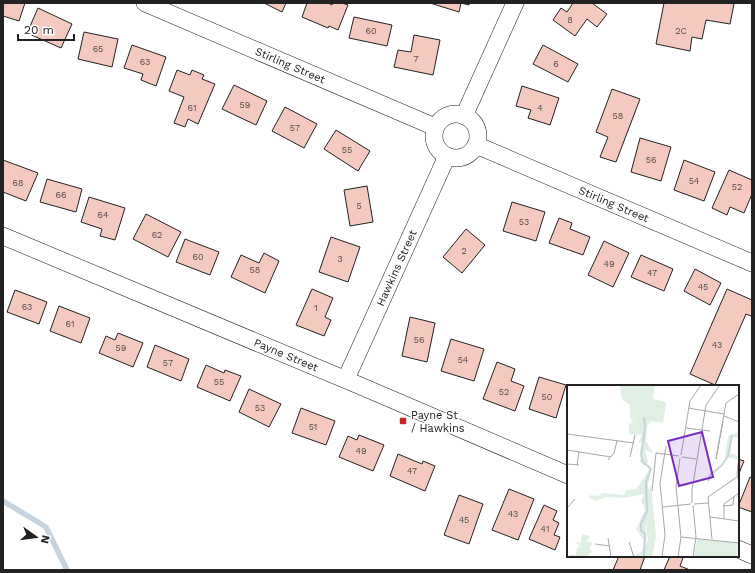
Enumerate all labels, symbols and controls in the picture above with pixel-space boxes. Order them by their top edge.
house number: 8 [567,15,573,25]
scale bar [18,16,74,42]
text: 20 m [24,23,54,37]
house number: 60 [365,26,377,36]
house number: 2C [675,26,687,36]
house number: 65 [93,44,103,54]
street label: Stirling Street [253,45,327,86]
house number: 7 [413,54,419,64]
house number: 63 [140,57,150,67]
house number: 6 [553,59,559,69]
house number: 59 [240,100,250,110]
house number: 61 [188,103,196,113]
house number: 4 [537,103,543,113]
house number: 58 [613,111,623,121]
house number: 57 [290,123,300,133]
house number: 55 [342,145,352,155]
house number: 56 [646,155,656,165]
house number: 54 [689,176,700,186]
house number: 68 [12,178,24,188]
house number: 52 [732,182,742,192]
street label: Stirling Street [577,184,651,225]
house number: 66 [56,190,66,200]
house number: 5 [356,201,362,211]
house number: 64 [98,210,109,220]
house number: 53 [519,217,529,227]
street label: Hawkins Street [374,228,420,308]
house number: 62 [152,230,162,240]
house number: 2 [461,246,467,256]
house number: 60 [192,252,204,262]
house number: 3 [337,254,343,264]
house number: 49 [603,259,615,269]
house number: 58 [250,265,260,275]
house number: 47 [647,268,657,278]
house number: 45 [698,282,708,292]
house number: 63 [22,302,32,312]
house number: 1 [314,303,318,313]
house number: 61 [66,319,74,329]
house number: 56 [414,335,424,345]
street label: Payne Street [252,336,320,375]
house number: 43 [712,340,722,350]
house number: 59 [116,343,126,353]
house number: 54 [458,355,469,365]
house number: 57 [163,358,173,368]
house number: 55 [214,377,224,387]
inset map [567,385,739,557]
house number: 52 [499,387,509,397]
house number: 50 [542,392,553,402]
house number: 53 [255,403,265,413]
place label: Payne St / Hawkins [411,409,465,435]
marker: Payne St / Hawkins [398,416,408,426]
house number: 51 [309,422,317,432]
house number: 49 [355,446,367,456]
house number: 47 [407,466,417,476]
house number: 43 [508,509,518,519]
house number: 45 [459,515,469,525]
north arrow [16,517,56,557]
house number: 41 [541,524,549,534]
text: N [38,534,53,545]

